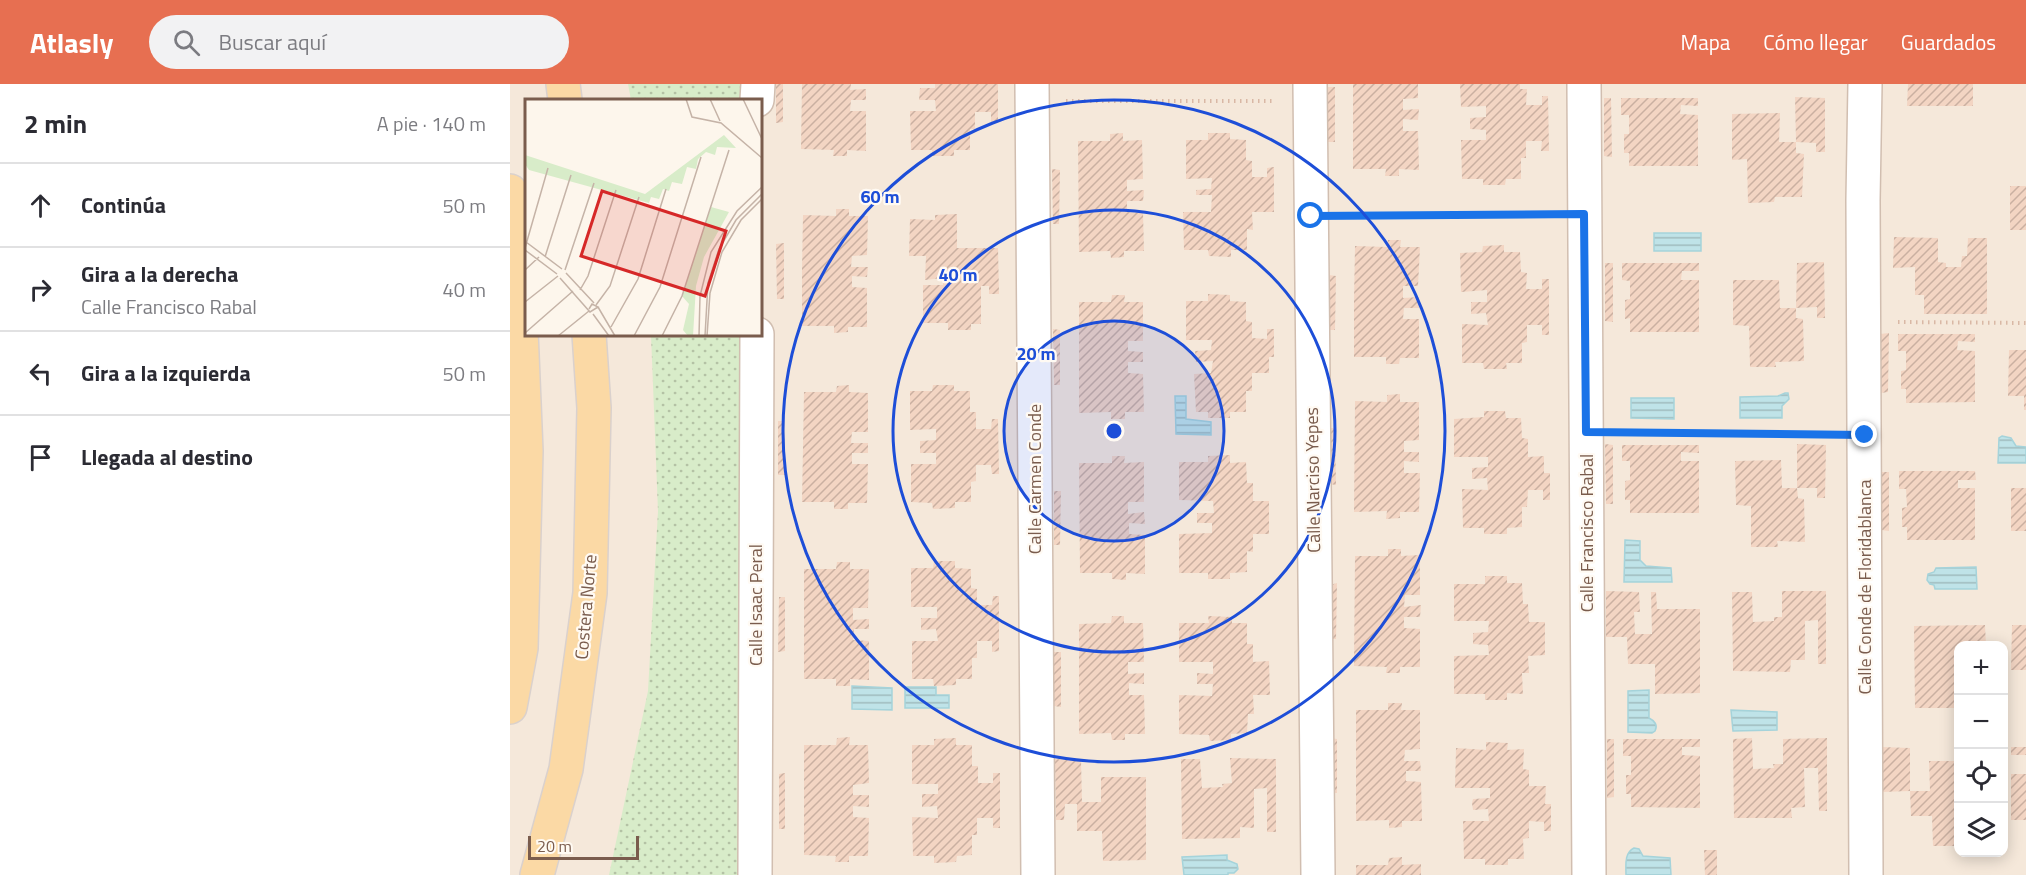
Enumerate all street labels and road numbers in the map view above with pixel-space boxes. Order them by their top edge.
street label: Calle Carmen Conde [1021,404,1048,554]
street label: Calle Narciso Yepes [1298,407,1327,553]
street label: Calle Francisco Rabal [1573,454,1600,612]
street label: Calle Conde de Floridablanca [1851,479,1878,695]
street label: Calle Isaac Peral [742,544,769,666]
street label: Costera Norte [567,553,604,661]

